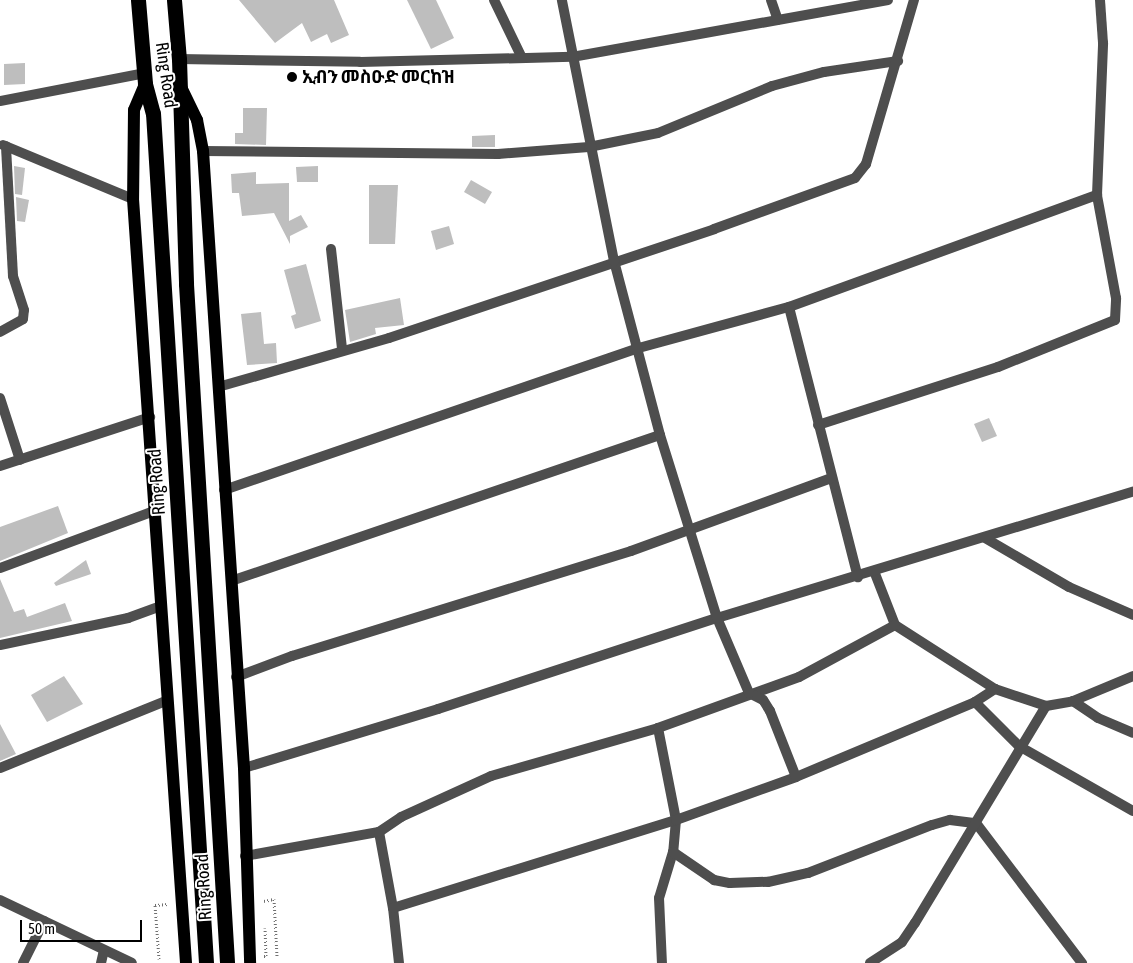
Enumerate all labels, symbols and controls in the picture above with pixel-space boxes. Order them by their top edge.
street label: Ring Road [151,41,181,109]
place label: ኢብን መስዑድ መርከዝ [302,66,455,88]
marker: ኢብን መስዑድ መርከዝ [286,71,298,83]
street label: Ring Road [144,448,170,516]
street label: Ring Road [191,853,217,921]
scale bar [22,910,145,942]
text: 50 m [28,920,55,937]

